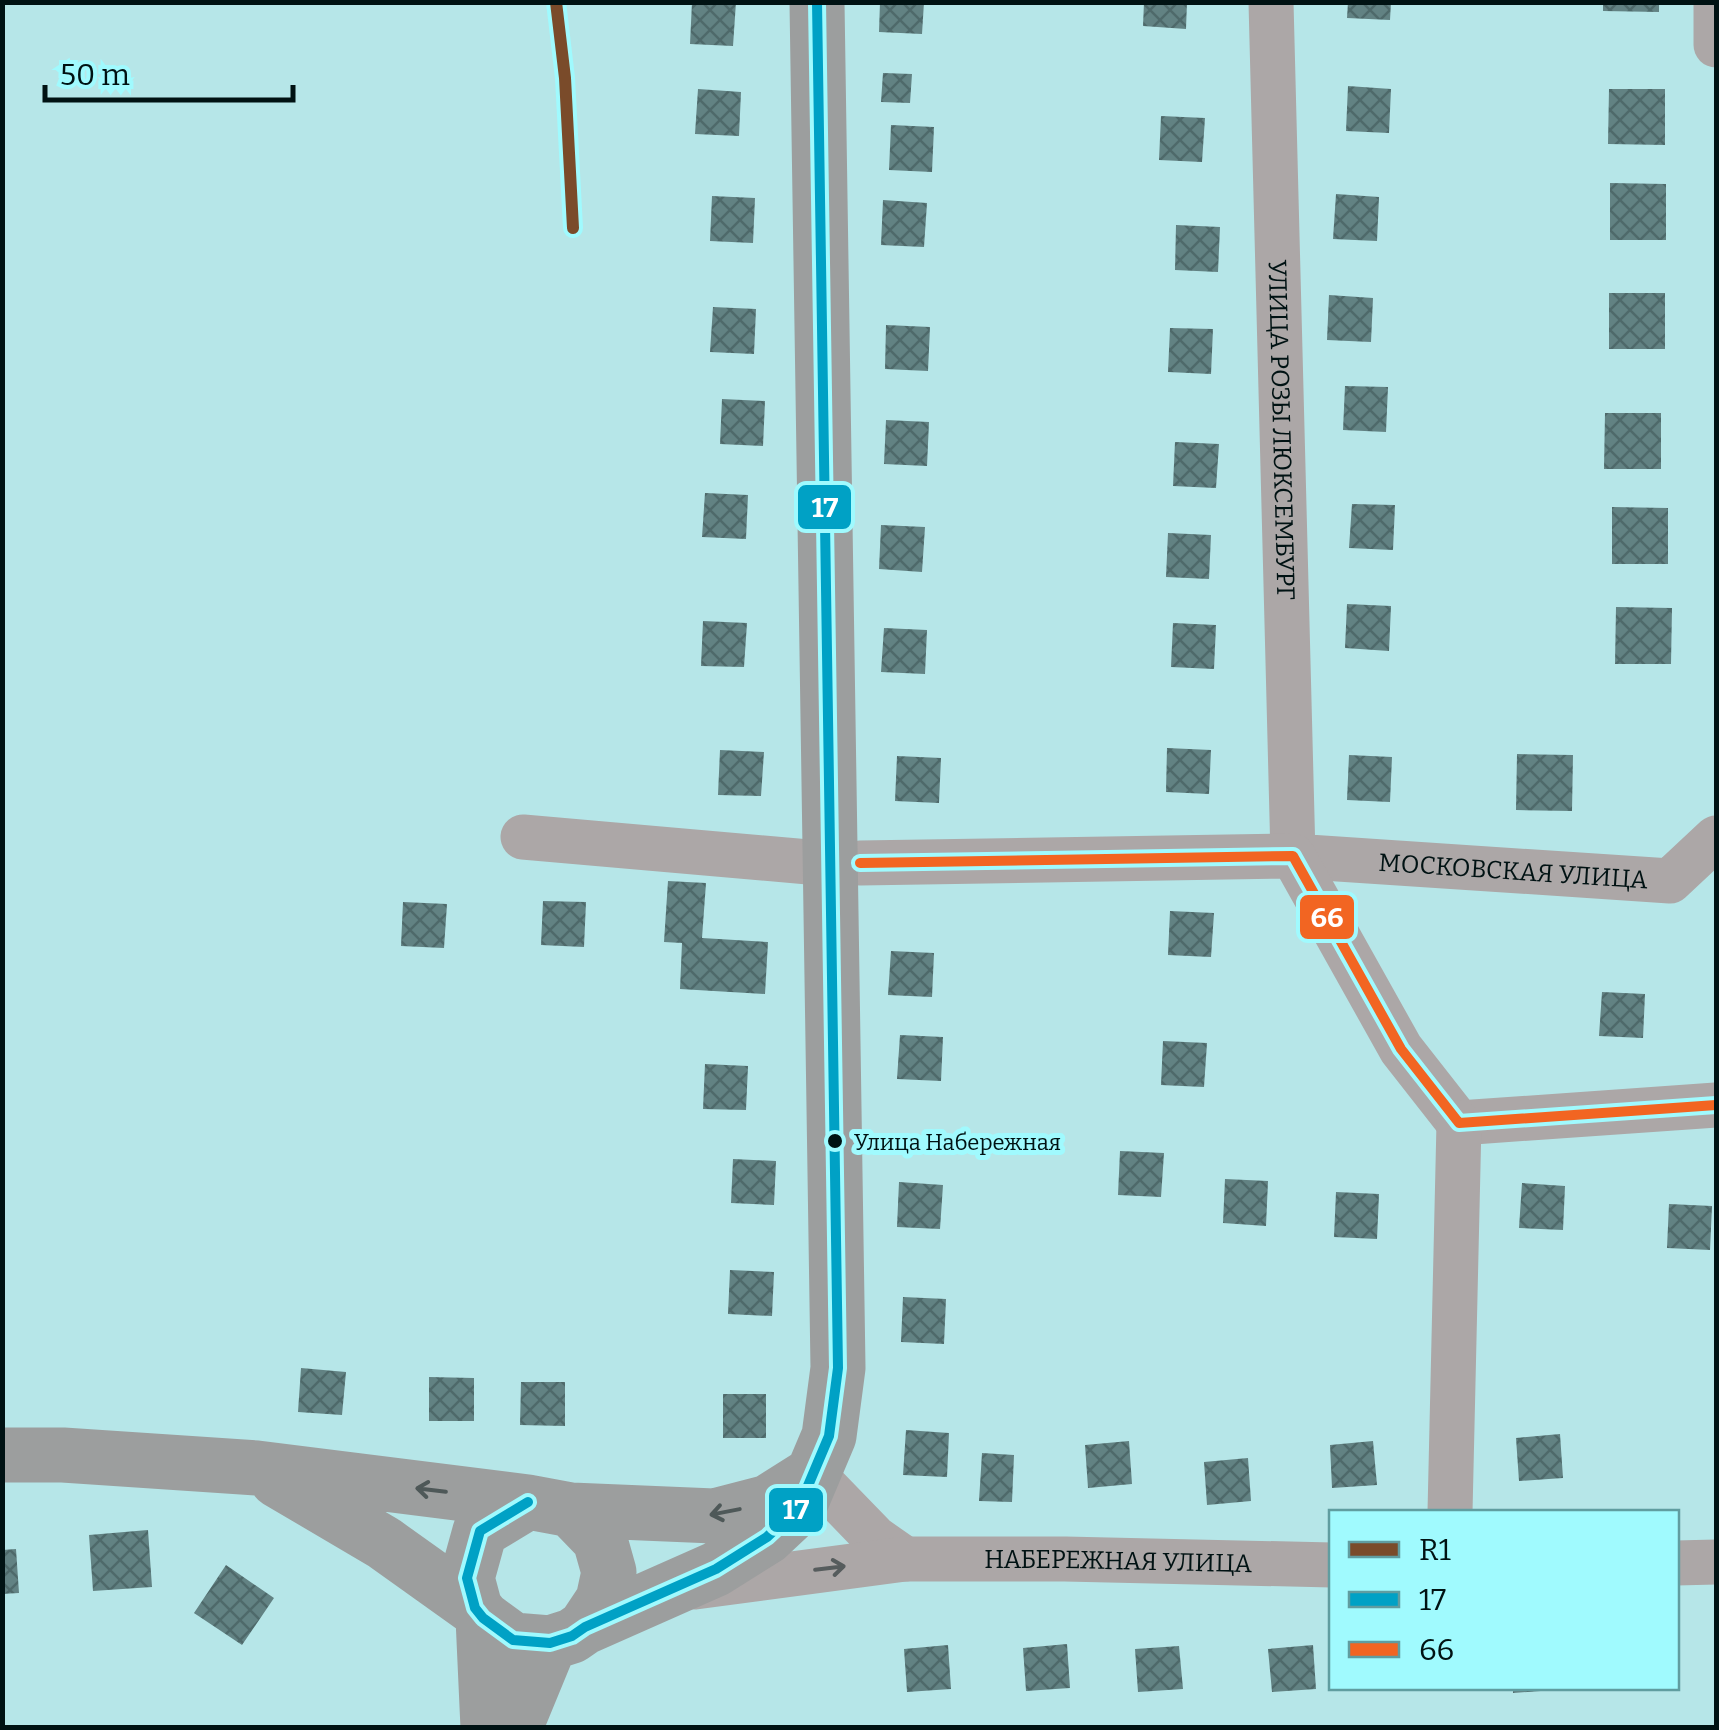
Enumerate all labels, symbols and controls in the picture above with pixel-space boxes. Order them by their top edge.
scale bar [45,40,292,102]
text: 50 m [60,57,130,93]
street label: УЛИЦА РОЗЫ ЛЮКСЕМБУРГ [1262,259,1300,600]
line badge: 17 [796,483,853,531]
text: 17 [812,491,838,524]
street label: МОСКОВСКАЯ УЛИЦА [1378,848,1649,896]
line badge: 66 [1298,893,1356,941]
text: 66 [1310,901,1344,934]
place label: Улица Набережная [854,1129,1061,1156]
marker: Улица Набережная [825,1131,845,1151]
one-way arrow [415,1480,448,1499]
line badge: 17 [767,1486,825,1534]
text: 17 [783,1493,809,1526]
one-way arrow [709,1503,742,1522]
legend [1329,1510,1679,1690]
text: R1 [1419,1532,1451,1568]
street label: НАБЕРЕЖНАЯ УЛИЦА [984,1545,1252,1579]
one-way arrow [813,1558,845,1577]
text: 17 [1419,1582,1446,1618]
text: 66 [1419,1632,1454,1668]

